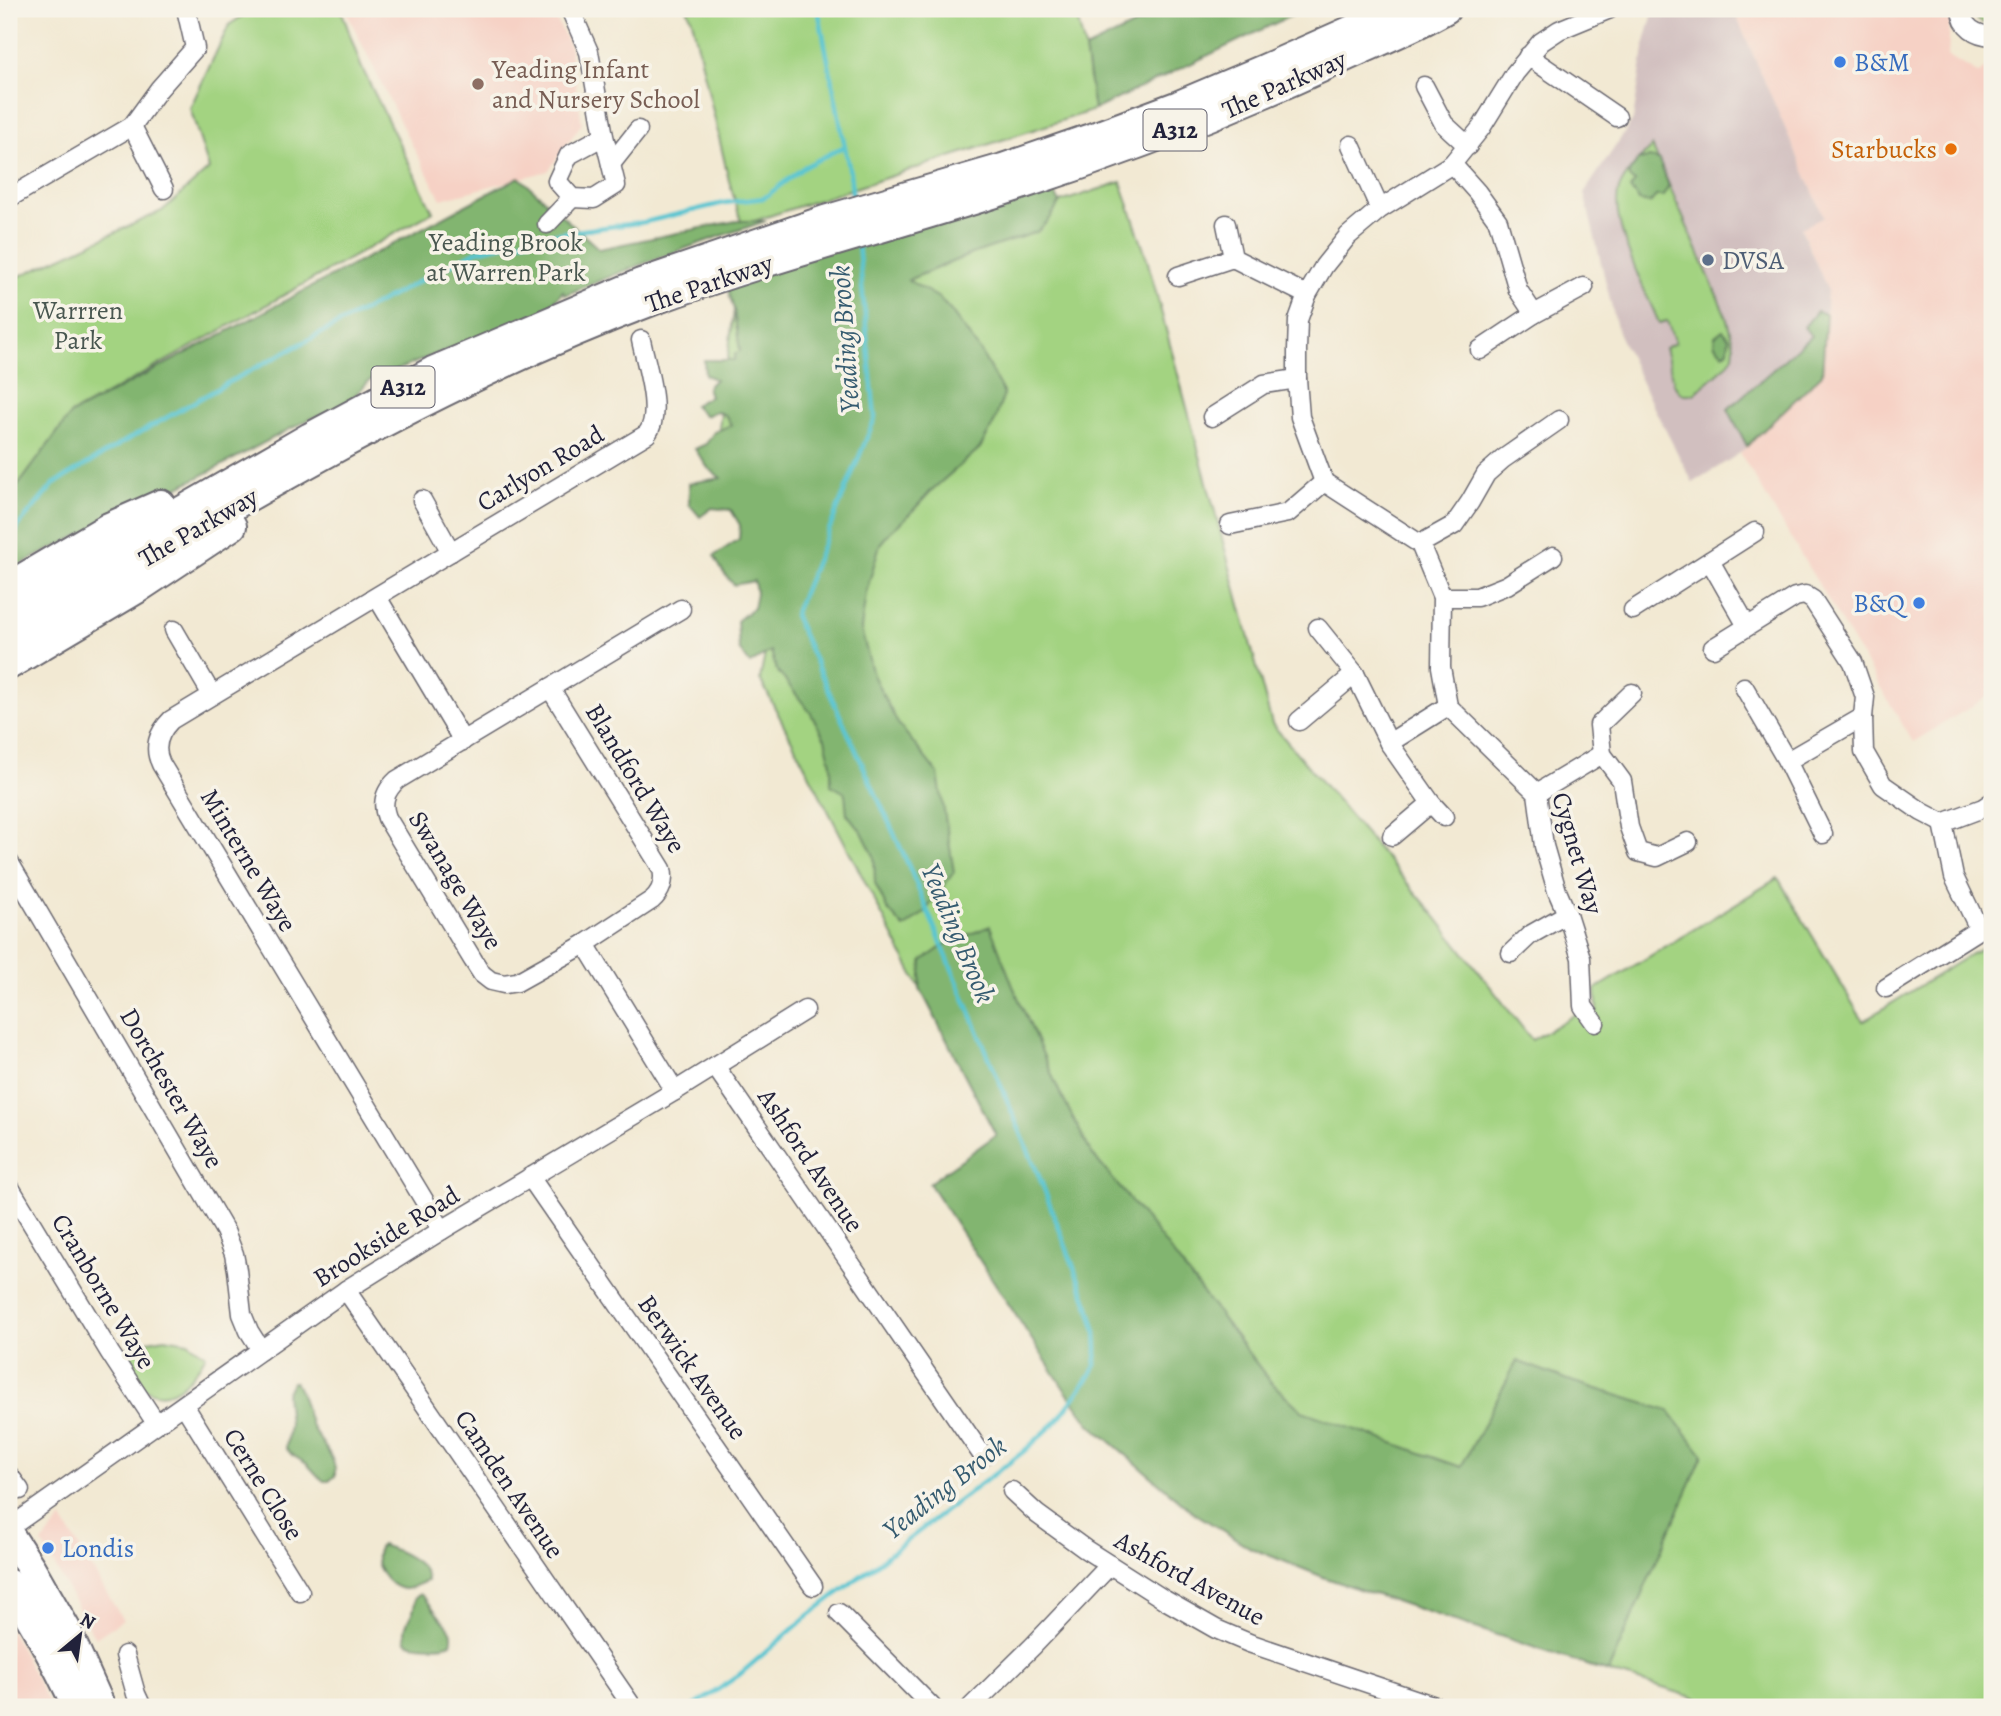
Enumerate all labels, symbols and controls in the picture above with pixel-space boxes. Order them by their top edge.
street label: The Parkway [1217,41,1352,127]
place label: B&M [1854,45,1910,80]
place label: Yeading Infant and Nursery School [491,52,700,117]
marker: B&M [1832,54,1848,70]
marker: Yeading Infant and Nursery School [470,76,486,92]
road number: A312 [1144,110,1206,150]
place label: Starbucks [1831,132,1937,167]
marker: Starbucks [1943,141,1959,157]
park label: Yeading Brook at Warren Park [426,225,586,290]
place label: DVSA [1722,243,1785,278]
street label: The Parkway [641,245,778,322]
marker: DVSA [1700,252,1716,268]
water label: Yeading Brook [821,264,869,414]
park label: Warrren Park [32,293,123,358]
road number: A312 [372,366,434,408]
street label: Carlyon Road [470,417,610,520]
street label: The Parkway [132,479,265,576]
place label: B&Q [1853,586,1908,621]
marker: B&Q [1911,595,1927,611]
street label: Blandford Waye [577,697,694,860]
street label: Minterne Waye [192,782,305,938]
street label: Cygnet Way [1543,788,1612,918]
street label: Swanage Waye [400,804,511,956]
water label: Yeading Brook [912,858,1004,1009]
street label: Dorchester Waye [111,1002,232,1175]
street label: Ashford Avenue [749,1081,872,1239]
street label: Brookside Road [306,1177,466,1295]
street label: Cranborne Waye [43,1207,164,1376]
street label: Berwick Avenue [630,1288,756,1447]
street label: Camden Avenue [447,1403,572,1566]
street label: Cerne Close [215,1422,312,1547]
water label: Yeading Brook [875,1427,1015,1548]
street label: Ashford Avenue [1107,1522,1271,1634]
place label: Londis [62,1531,134,1566]
marker: Londis [40,1540,56,1556]
north arrow [46,1600,116,1670]
text: N [75,1606,100,1636]

